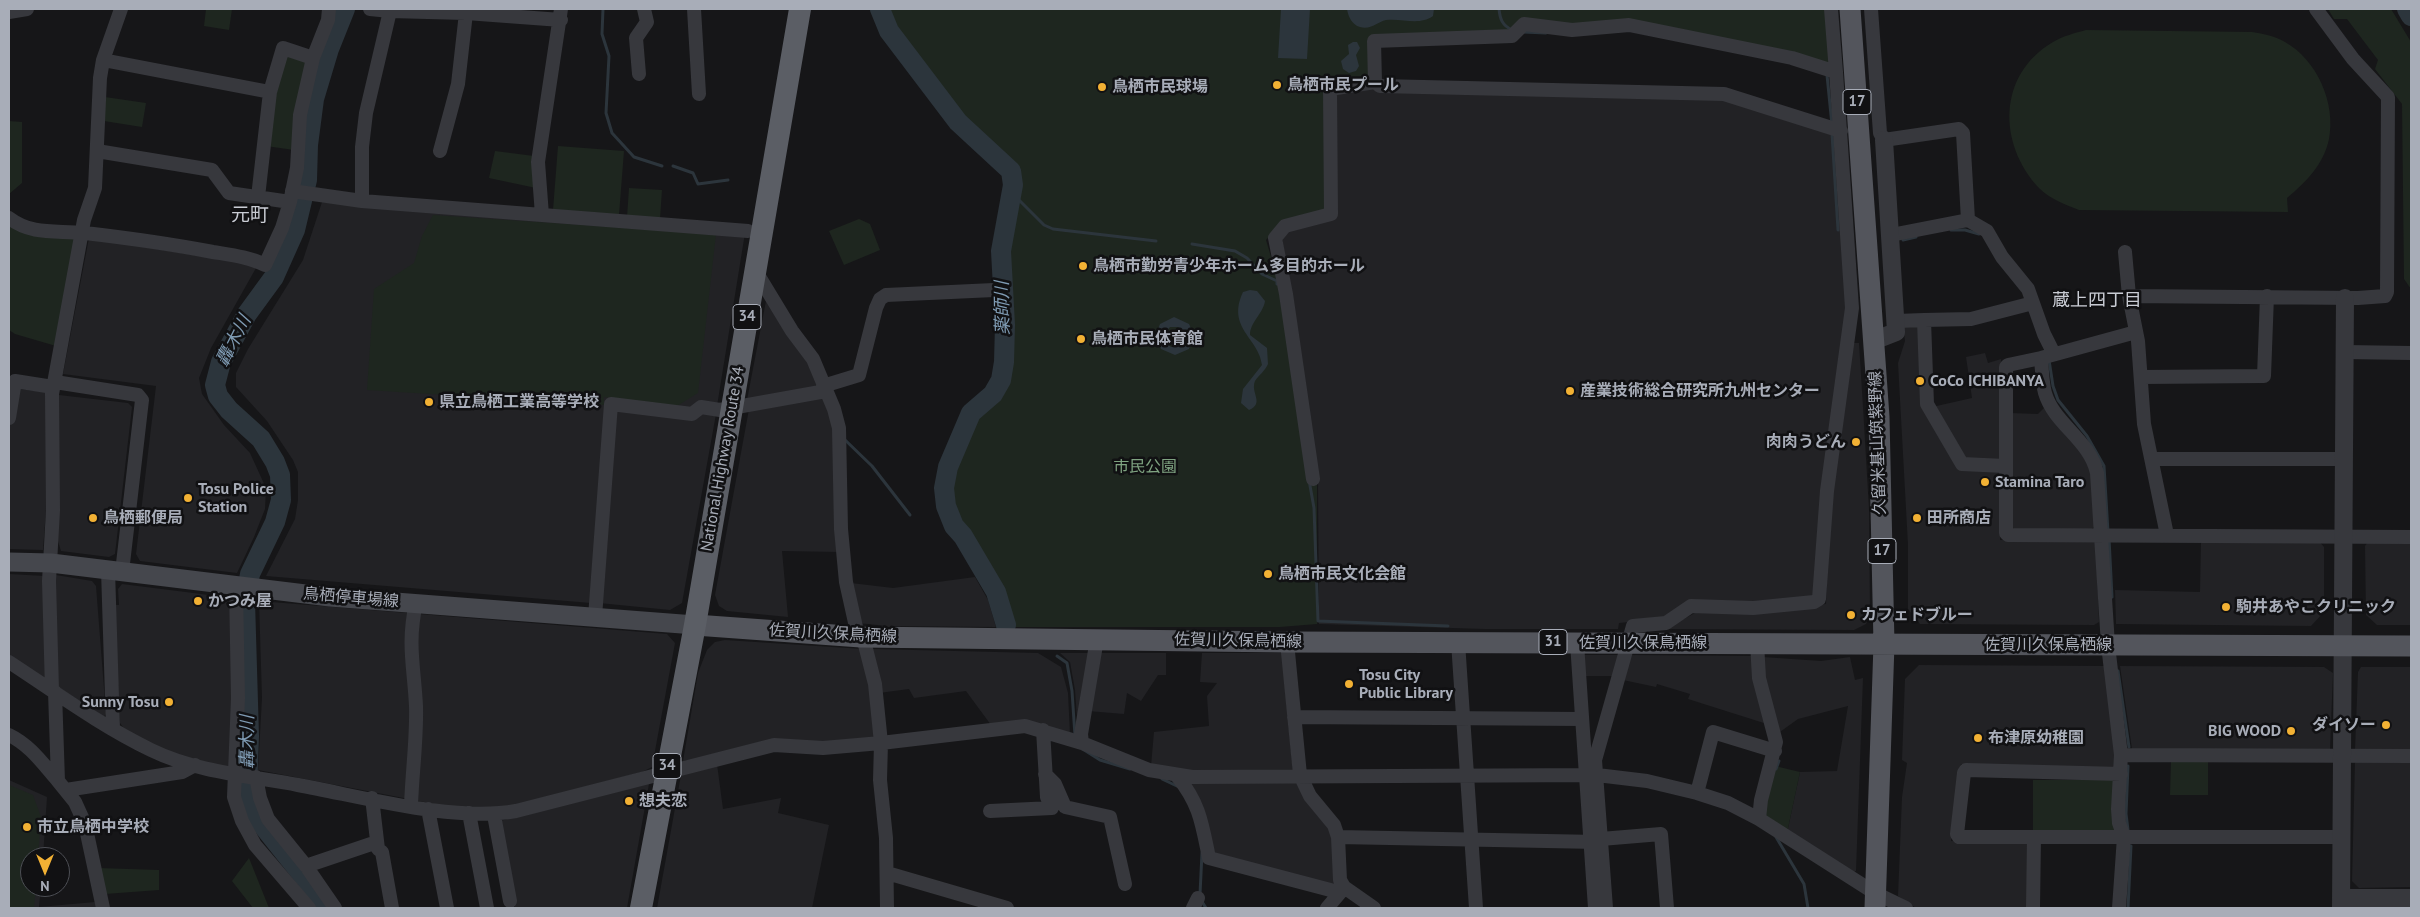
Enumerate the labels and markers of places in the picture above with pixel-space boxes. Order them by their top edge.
place label: 鳥栖市民プール [1287,75,1399,95]
place label: 鳥栖市民球場 [1112,77,1208,97]
marker: 鳥栖市民プール [1271,79,1283,91]
marker: 鳥栖市民球場 [1096,81,1108,93]
place label: 鳥栖市勤労青少年ホーム多目的ホール [1093,256,1365,276]
marker: 鳥栖市勤労青少年ホーム多目的ホール [1077,260,1089,272]
place label: 鳥栖市民体育館 [1091,329,1203,349]
marker: 鳥栖市民体育館 [1075,333,1087,345]
place label: CoCo ICHIBANYA [1930,371,2044,391]
marker: CoCo ICHIBANYA [1914,375,1926,387]
place label: 産業技術総合研究所九州センター [1580,381,1820,401]
marker: 産業技術総合研究所九州センター [1564,385,1576,397]
place label: 県立鳥栖工業高等学校 [439,392,599,412]
marker: 県立鳥栖工業高等学校 [423,396,435,408]
place label: 肉肉うどん [1766,432,1846,452]
marker: 肉肉うどん [1850,436,1862,448]
place label: Stamina Taro [1995,472,2084,492]
marker: Stamina Taro [1979,476,1991,488]
place label: Tosu Police Station [198,479,274,517]
marker: Tosu Police Station [182,492,194,504]
place label: 鳥栖郵便局 [103,508,183,528]
place label: 田所商店 [1927,508,1991,528]
marker: 鳥栖郵便局 [87,512,99,524]
marker: 田所商店 [1911,512,1923,524]
place label: 鳥栖市民文化会館 [1278,564,1406,584]
marker: 鳥栖市民文化会館 [1262,568,1274,580]
place label: かつみ屋 [208,591,272,611]
marker: かつみ屋 [192,595,204,607]
place label: 駒井あやこクリニック [2236,597,2396,617]
marker: 駒井あやこクリニック [2220,601,2232,613]
place label: カフェドブルー [1861,605,1973,625]
marker: カフェドブルー [1845,609,1857,621]
place label: Tosu City Public Library [1359,665,1453,703]
marker: Tosu City Public Library [1343,678,1355,690]
place label: Sunny Tosu [82,692,159,712]
marker: Sunny Tosu [163,696,175,708]
place label: ダイソー [2312,715,2376,735]
marker: ダイソー [2380,719,2392,731]
place label: BIG WOOD [2208,721,2281,741]
marker: BIG WOOD [2285,725,2297,737]
place label: 布津原幼稚園 [1988,728,2084,748]
marker: 布津原幼稚園 [1972,732,1984,744]
place label: 想夫恋 [639,791,687,811]
marker: 想夫恋 [623,795,635,807]
place label: 市立鳥栖中学校 [37,817,149,837]
marker: 市立鳥栖中学校 [21,821,33,833]

